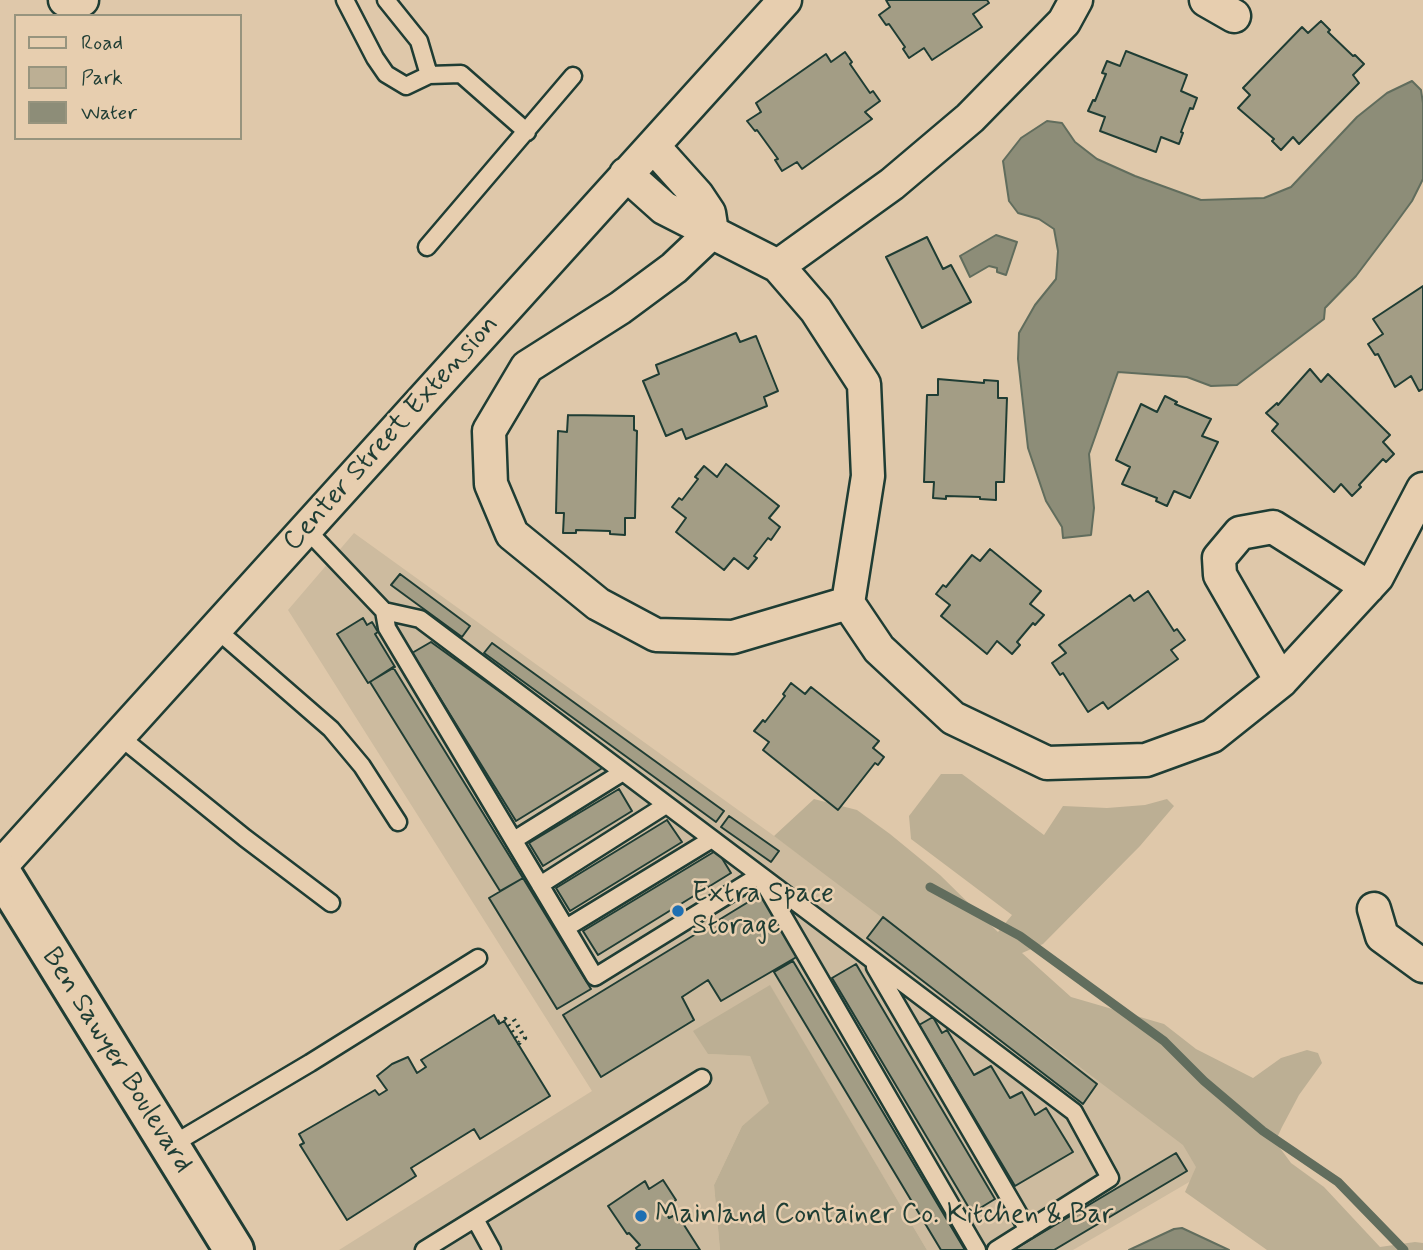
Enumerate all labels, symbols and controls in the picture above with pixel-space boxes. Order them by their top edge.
legend [14,14,242,140]
text: Road [81,29,123,57]
text: Park [81,64,123,92]
text: Water [81,99,137,127]
street label: Center Street Extension [277,309,507,559]
place label: Extra Space Storage [692,878,834,944]
marker: Extra Space Storage [670,903,686,919]
street label: Ben Sawyer Boulevard [33,942,199,1180]
place label: Mainland Container Co. Kitchen & Bar [655,1199,1113,1233]
marker: Mainland Container Co. Kitchen & Bar [633,1208,649,1224]

